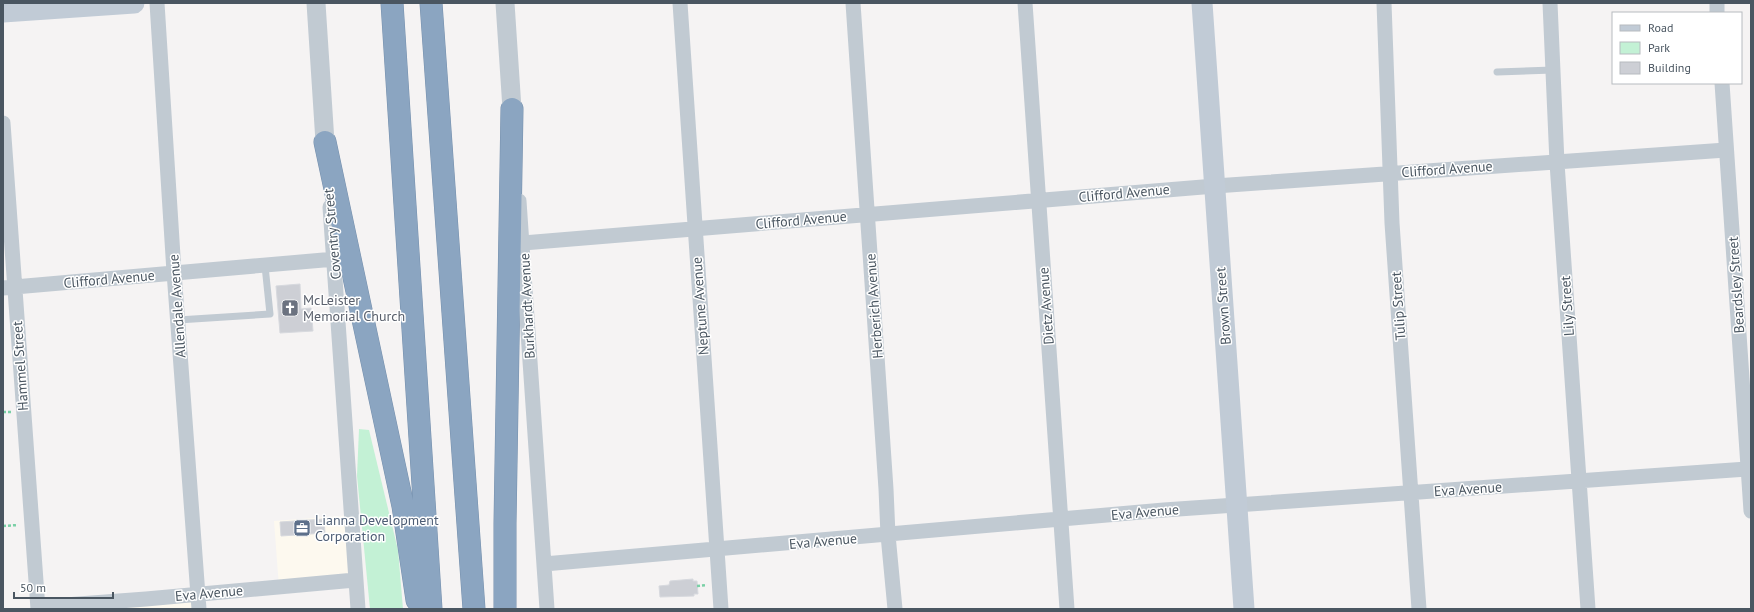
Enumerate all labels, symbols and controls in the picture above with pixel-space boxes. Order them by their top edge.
legend [1612,12,1742,84]
text: Road [1648,20,1673,35]
text: Park [1648,40,1670,55]
text: Building [1648,60,1691,75]
street label: Clifford Avenue [1401,157,1493,181]
street label: Clifford Avenue [1078,180,1170,206]
street label: Coventry Street [319,188,345,280]
street label: Clifford Avenue [755,207,847,233]
street label: Beardsley Street [1724,236,1748,334]
street label: Burkhardt Avenue [515,253,539,359]
street label: Herberich Avenue [861,253,887,359]
street label: Allendale Avenue [164,254,190,358]
street label: Neptune Avenue [688,256,712,356]
street label: Clifford Avenue [63,266,155,292]
street label: Brown Street [1211,266,1235,345]
street label: Dietz Avenue [1034,267,1058,345]
street label: Tulip Street [1387,271,1409,341]
street label: Lily Street [1556,275,1578,337]
place label: McLeister Memorial Church [303,291,405,325]
church icon: McLeister Memorial Church [280,298,300,318]
street label: Hammel Street [8,320,32,411]
street label: Eva Avenue [1433,478,1503,500]
street label: Eva Avenue [1110,500,1180,524]
place label: Lianna Development Corporation [315,511,439,545]
office icon: Lianna Development Corporation [292,518,312,538]
street label: Eva Avenue [788,529,858,553]
scale bar [14,574,113,600]
text: 50 m [20,580,46,595]
street label: Eva Avenue [174,581,244,605]

